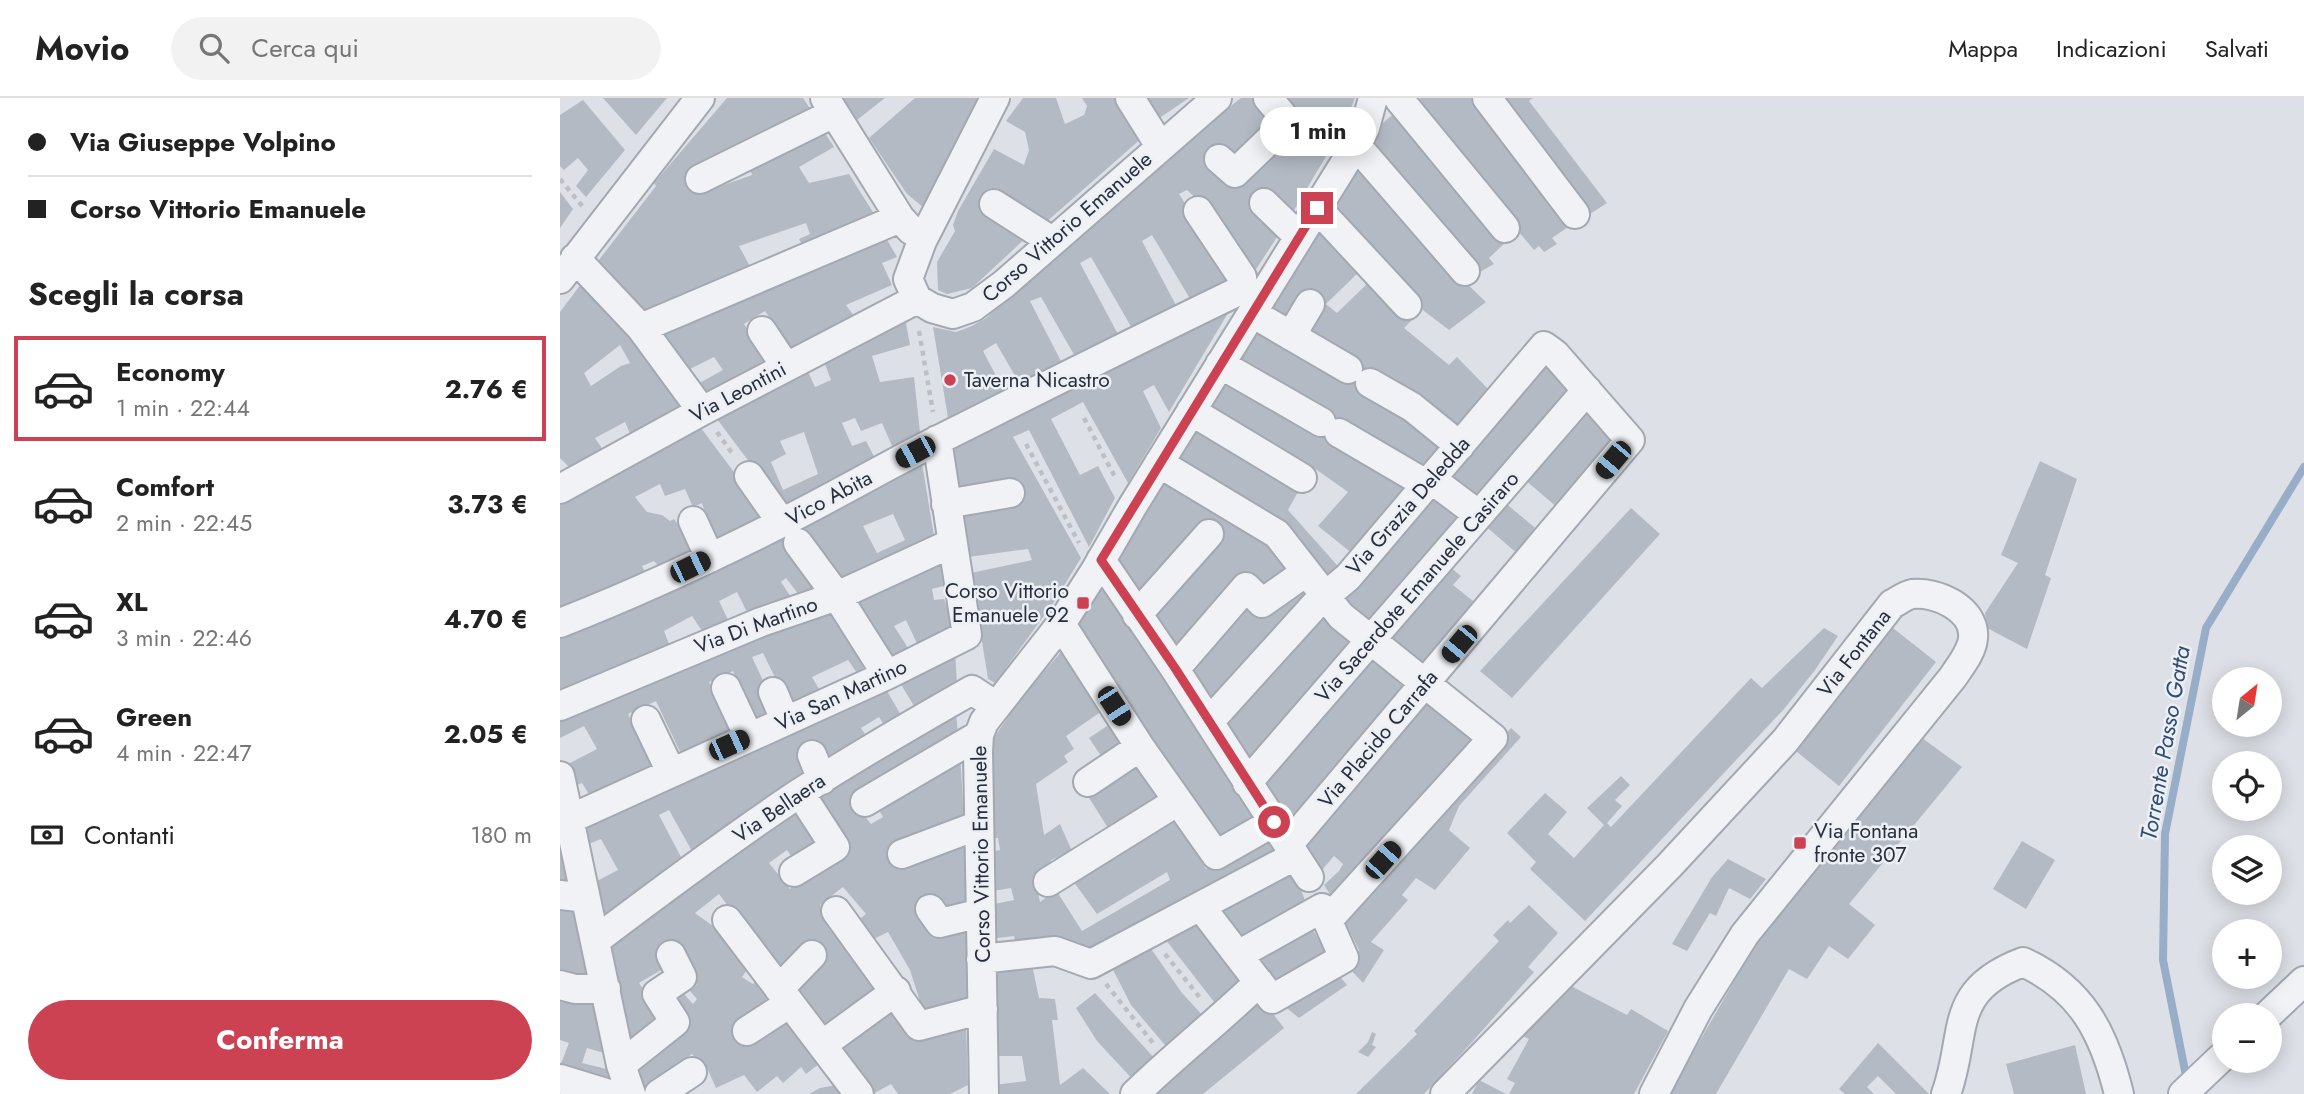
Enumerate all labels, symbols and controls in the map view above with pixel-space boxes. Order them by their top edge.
search box [171,17,661,80]
text: Movio [35,25,129,72]
icon: search [195,29,233,67]
text: Cerca qui [251,29,359,67]
text: Mappa [1948,31,2018,66]
text: Indicazioni [2056,31,2167,66]
text: Salvati [2205,31,2269,66]
callout: 1 min [1259,106,1375,155]
text: 1 min [1289,114,1347,148]
text: Via Giuseppe Volpino [70,123,336,161]
street label: Corso Vittorio Emanuele [975,144,1159,310]
text: Corso Vittorio Emanuele [70,190,366,228]
route end [1301,192,1333,224]
text: Scegli la corsa [28,271,244,317]
text: Economy [116,353,225,391]
street label: Via Leontini [684,354,792,430]
icon: car [32,357,95,420]
place label: Taverna Nicastro [964,365,1110,395]
text: 2.76 € [445,370,528,408]
marker: Taverna Nicastro [942,372,958,388]
text: 1 min · 22:44 [116,391,250,425]
street label: Via Grazia Deledda [1339,430,1477,582]
car [892,433,939,471]
car [1592,437,1635,483]
street label: Vico Abita [781,463,877,533]
street label: Via Sacerdote Emanuele Casiraro [1308,465,1526,709]
text: Comfort [116,468,214,506]
icon: car [32,472,95,535]
text: 3.73 € [447,485,528,523]
text: 2 min · 22:45 [116,506,252,540]
car [667,548,714,586]
place label: Corso Vittorio Emanuele 92 [945,576,1069,630]
text: XL [116,583,148,621]
icon: car [32,587,95,650]
street label: Via Di Martino [690,589,822,661]
marker: Corso Vittorio Emanuele 92 [1075,595,1091,611]
text: 4.70 € [444,600,528,638]
street label: Via Fontana [1810,603,1898,703]
text: 3 min · 22:46 [116,621,252,655]
car [1438,621,1481,667]
water label: Torrente Passo Gatta [2131,643,2199,843]
street label: Via San Martino [770,651,912,739]
street label: Via Placido Carrafa [1311,663,1445,815]
north arrow [2212,667,2282,737]
map controls [2212,667,2282,1073]
car [1094,683,1135,729]
text: Green [116,698,192,736]
icon: car [32,702,95,765]
text: 2.05 € [444,715,528,753]
car [706,727,753,763]
text: 4 min · 22:47 [116,736,252,770]
street label: Corso Vittorio Emanuele [964,745,998,963]
button: locate [2212,751,2282,821]
street label: Via Bellaera [727,766,831,850]
route start [1258,806,1290,838]
icon: cash [28,816,66,854]
text: Contanti [84,816,175,854]
place label: Via Fontana fronte 307 [1814,816,1918,870]
text: 180 m [470,818,532,852]
marker: Via Fontana fronte 307 [1792,835,1808,851]
button: layers [2212,835,2282,905]
car [1362,837,1405,883]
button: + [2212,919,2282,989]
button: Conferma [28,1000,532,1080]
button: − [2212,1003,2282,1073]

